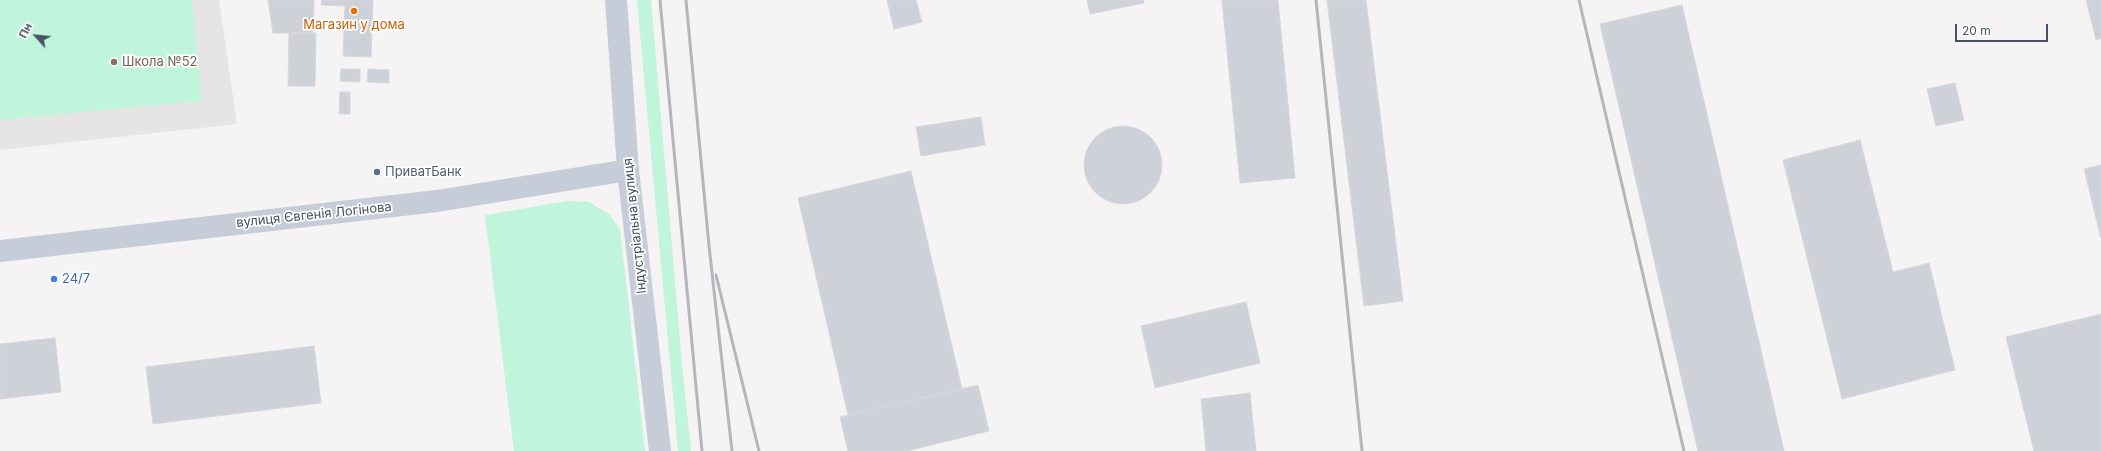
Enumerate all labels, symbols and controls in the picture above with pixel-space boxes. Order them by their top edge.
marker: Магазин у дома [349,6,359,16]
north arrow [16,16,56,56]
scale bar [1957,16,2050,42]
place label: Магазин у дома [303,17,405,33]
text: Пн [16,21,35,40]
text: 20 m [1962,23,1991,38]
place label: Школа №52 [122,54,197,70]
marker: Школа №52 [109,57,119,67]
street label: Індустріальна вулиця [620,158,650,294]
place label: ПриватБанк [385,164,462,180]
marker: ПриватБанк [372,167,382,177]
street label: вулиця Євгенія Логінова [236,199,392,231]
place label: 24/7 [62,271,90,287]
marker: 24/7 [49,274,59,284]

